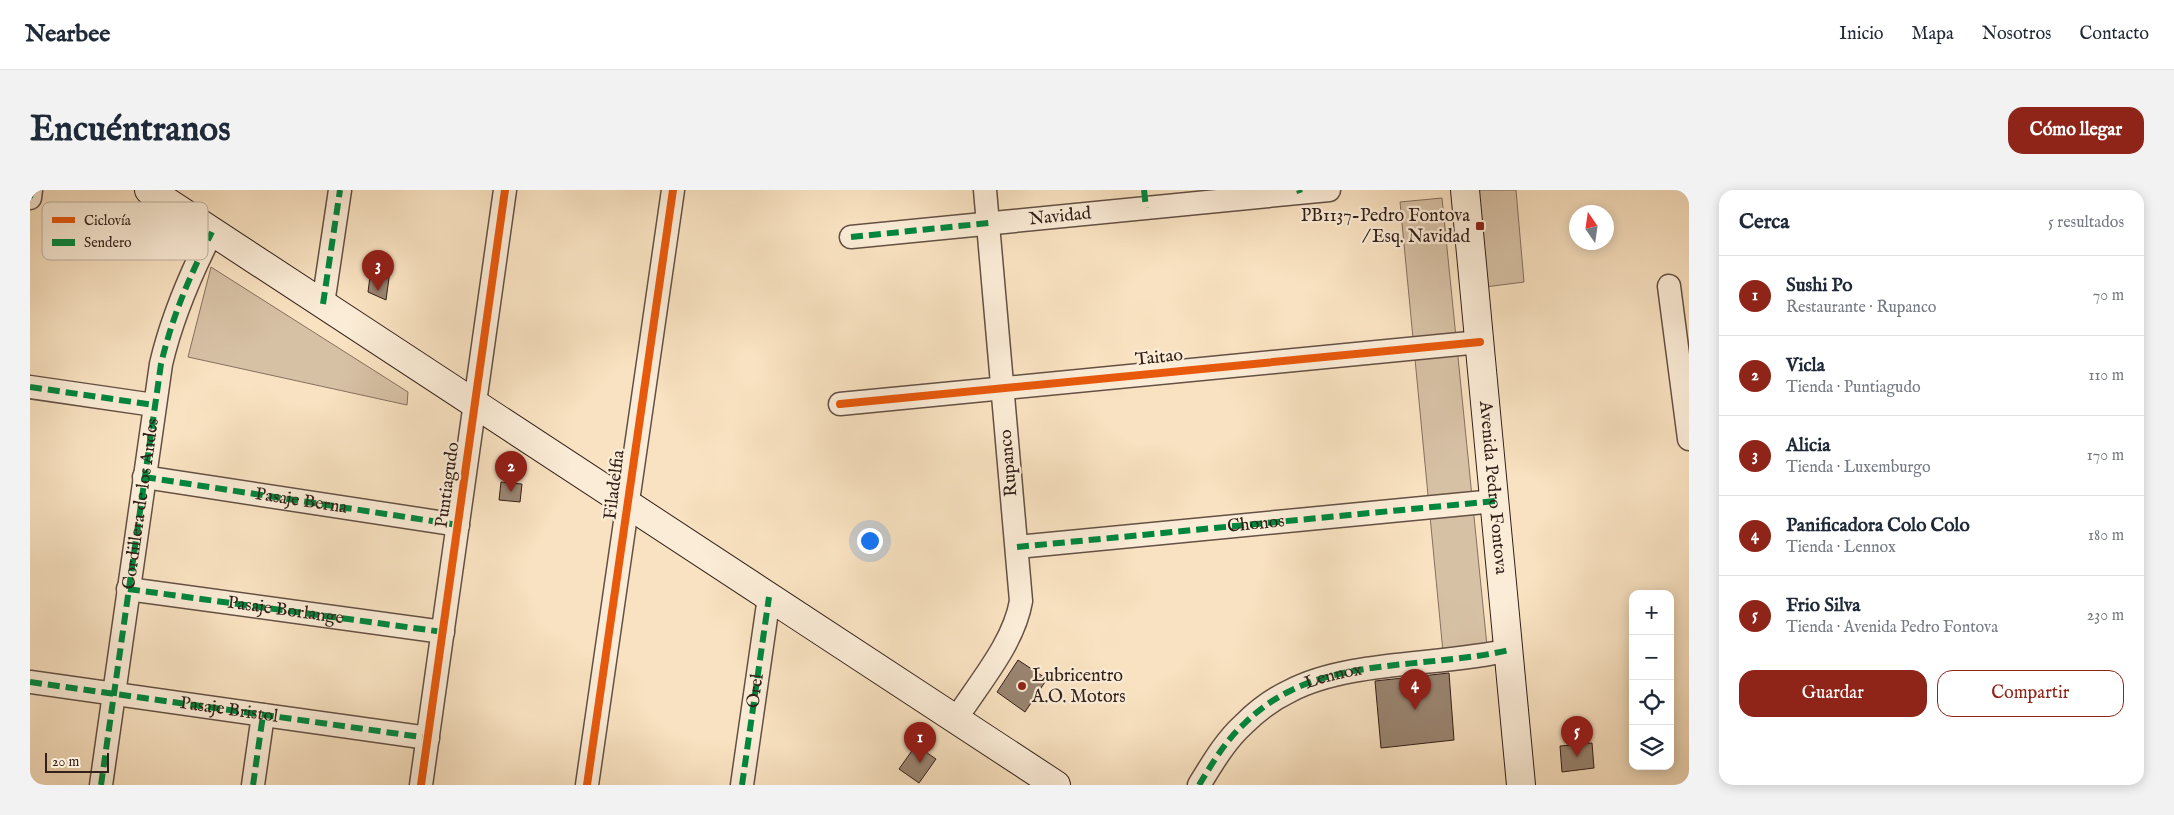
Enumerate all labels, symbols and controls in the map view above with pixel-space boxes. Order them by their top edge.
text: Nearbee [25,19,110,50]
text: Inicio [1839,23,1884,46]
text: Mapa [1912,23,1954,46]
text: Nosotros [1982,23,2051,46]
text: Contacto [2079,23,2149,46]
button: Cómo llegar [2008,107,2144,154]
text: Encuéntranos [30,108,230,153]
legend [42,202,208,260]
street label: Navidad [1028,202,1093,231]
place label: PB1137-Pedro Fontova / Esq. Navidad [1301,205,1470,249]
north arrow [1569,205,1614,250]
text: Cerca [1739,209,1789,236]
text: Ciclovía [84,212,132,230]
text: 5 resultados [2048,213,2124,233]
marker: PB1137-Pedro Fontova / Esq. Navidad [1474,220,1486,232]
text: Sendero [84,234,132,252]
pin: 3 [362,250,394,291]
text: Sushi Po [1786,274,1852,298]
text: 1 [1752,286,1758,306]
text: 70 m [2093,286,2124,306]
text: Restaurante · Rupanco [1786,298,1936,318]
street label: Taitao [1134,344,1184,372]
text: Vicla [1786,354,1825,378]
text: 2 [1751,366,1759,386]
text: 110 m [2088,366,2124,386]
text: Tienda · Puntiagudo [1786,378,1921,398]
street label: Avenida Pedro Fontova [1473,399,1513,575]
street label: Cordillera de los Andes [118,417,165,591]
street label: Rupanco [995,428,1023,498]
text: Alicia [1786,434,1831,458]
street label: Puntiagudo [431,440,465,529]
text: 3 [1752,446,1758,466]
text: 170 m [2087,446,2124,466]
street label: Filadelfia [599,449,631,521]
pin: 2 [495,451,527,492]
text: Tienda · Luxemburgo [1786,458,1931,478]
street label: Pasaje Berna [254,483,349,519]
street label: Chonos [1226,510,1286,538]
text: Panificadora Colo Colo [1786,514,1970,538]
text: 4 [1751,526,1759,546]
text: 180 m [2088,526,2124,546]
your location [857,528,883,554]
text: Tienda · Lennox [1786,538,1896,558]
map controls [1629,590,1674,770]
button: + [1629,590,1674,635]
street label: Pasaje Borlange [226,591,345,630]
text: Frio Silva [1786,594,1861,618]
text: 5 [1752,606,1758,626]
text: 230 m [2087,606,2124,626]
text: Tienda · Avenida Pedro Fontova [1786,618,1998,638]
button: − [1629,635,1674,680]
street label: Lennox [1301,658,1364,695]
place label: Lubricentro A.O. Motors [1031,665,1126,709]
pin: 4 [1399,669,1431,710]
button: Guardar [1739,670,1927,717]
button: Compartir [1937,670,2124,717]
street label: Orel [742,672,769,710]
marker: Lubricentro A.O. Motors [1016,680,1028,692]
button: locate [1629,680,1674,725]
street label: Pasaje Bristol [178,692,280,728]
pin: 5 [1561,716,1593,757]
pin: 1 [904,722,936,763]
button: layers [1629,725,1674,770]
scale bar [45,750,109,773]
text: 20 m [52,753,79,771]

